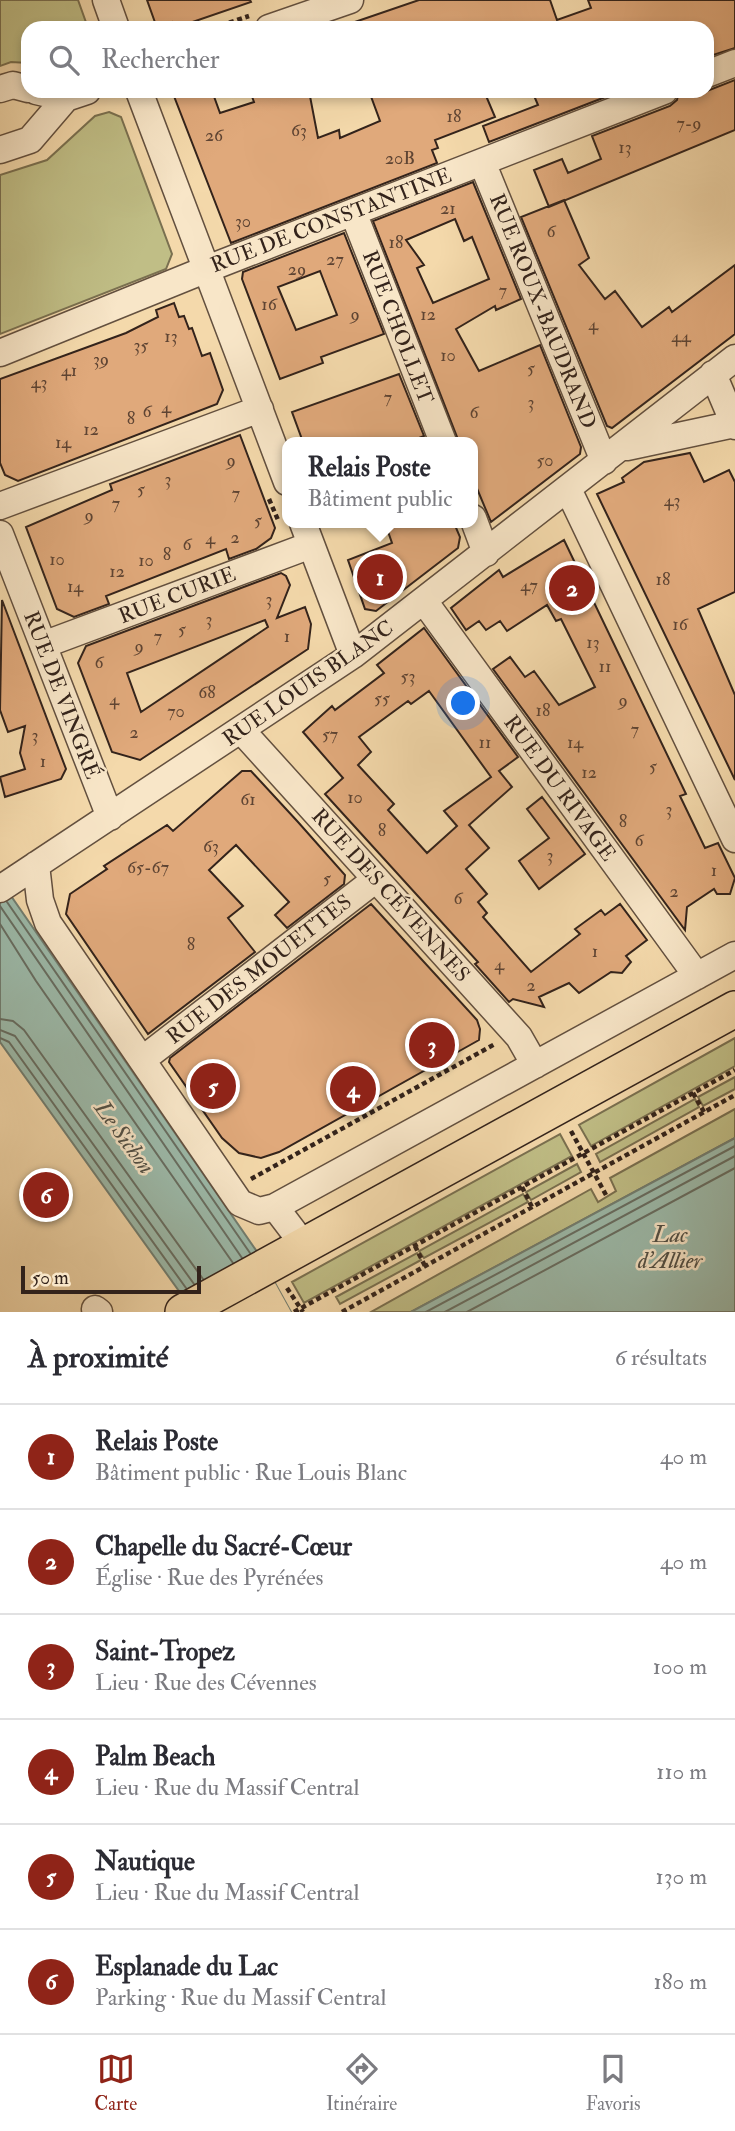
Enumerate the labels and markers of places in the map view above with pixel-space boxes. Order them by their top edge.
pin: 1 [357,551,403,603]
pin: 2 [549,562,595,614]
pin: 3 [409,1019,455,1071]
pin: 5 [190,1060,236,1112]
pin: 4 [330,1063,376,1115]
pin: 6 [23,1169,69,1221]

